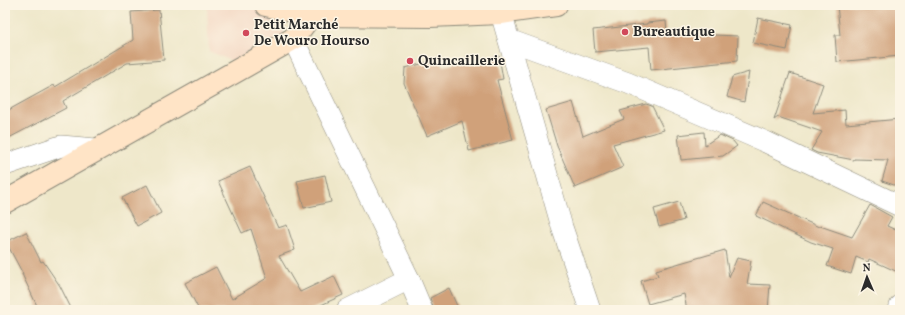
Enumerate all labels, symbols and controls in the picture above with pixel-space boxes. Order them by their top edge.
place label: Petit Marché De Wouro Hourso [254,16,369,51]
place label: Bureautique [633,23,715,42]
marker: Bureautique [620,27,630,37]
marker: Petit Marché De Wouro Hourso [241,28,251,38]
place label: Quincaillerie [418,52,505,71]
marker: Quincaillerie [405,56,415,66]
north arrow [847,257,887,297]
text: N [862,261,871,276]

